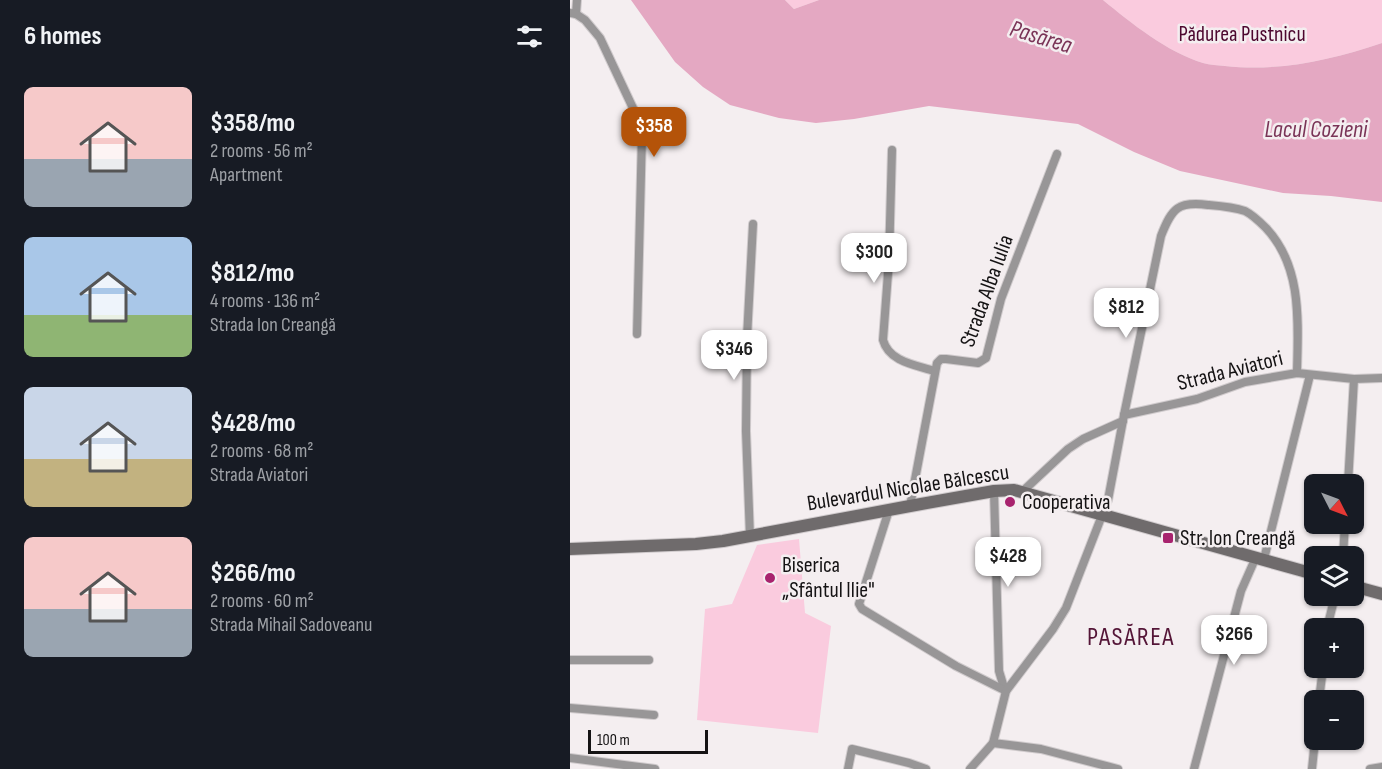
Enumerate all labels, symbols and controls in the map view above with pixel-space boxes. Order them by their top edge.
water label: Pasărea [1007,14,1076,60]
icon: filters [513,20,546,53]
text: 6 homes [24,21,102,52]
park label: Pădurea Pustnicu [1178,21,1306,48]
pin: $358 [618,107,690,158]
text: $358/mo [210,108,295,139]
icon: home [72,111,144,183]
text: $358 [635,114,673,138]
water label: Lacul Cozieni [1265,115,1368,144]
text: 2 rooms · 56 m² [210,139,313,163]
text: Apartment [210,163,283,187]
street label: Strada Alba Iulia [954,231,1020,351]
pin: $300 [838,233,910,284]
text: $300 [855,240,893,264]
text: $812/mo [210,258,294,289]
icon: home [72,261,144,333]
pin: $812 [1090,288,1162,339]
text: 4 rooms · 136 m² [210,289,320,313]
text: $812 [1108,295,1144,319]
text: Strada Ion Creangă [210,313,336,337]
pin: $346 [698,330,770,381]
text: $346 [715,337,753,361]
street label: Strada Aviatori [1174,345,1286,397]
text: $428/mo [210,408,296,439]
icon: home [72,411,144,483]
text: 2 rooms · 68 m² [210,439,314,463]
street label: Bulevardul Nicolae Bălcescu [805,459,1011,517]
text: Strada Aviatori [210,463,308,487]
north arrow [1304,474,1364,534]
map controls [1304,474,1364,750]
place label: Cooperativa [1022,489,1111,516]
marker: Cooperativa [1003,495,1017,509]
place label: Str. Ion Creangă [1180,525,1296,552]
marker: Str. Ion Creangă [1161,531,1175,545]
pin: $428 [972,537,1044,588]
text: $428 [989,544,1027,568]
button: layers [1304,546,1364,606]
place label: Biserica „Sfântul Ilie" [782,552,875,604]
text: $266/mo [210,558,296,589]
icon: home [72,561,144,633]
marker: Biserica „Sfântul Ilie" [763,571,777,585]
text: 2 rooms · 60 m² [210,589,314,613]
text: Strada Mihail Sadoveanu [210,613,372,637]
pin: $266 [1198,615,1270,666]
button: + [1304,618,1364,678]
district label: PASĂREA [1087,622,1175,653]
text: $266 [1215,622,1253,646]
button: − [1304,690,1364,750]
scale bar [588,727,708,754]
text: 100 m [597,731,630,750]

